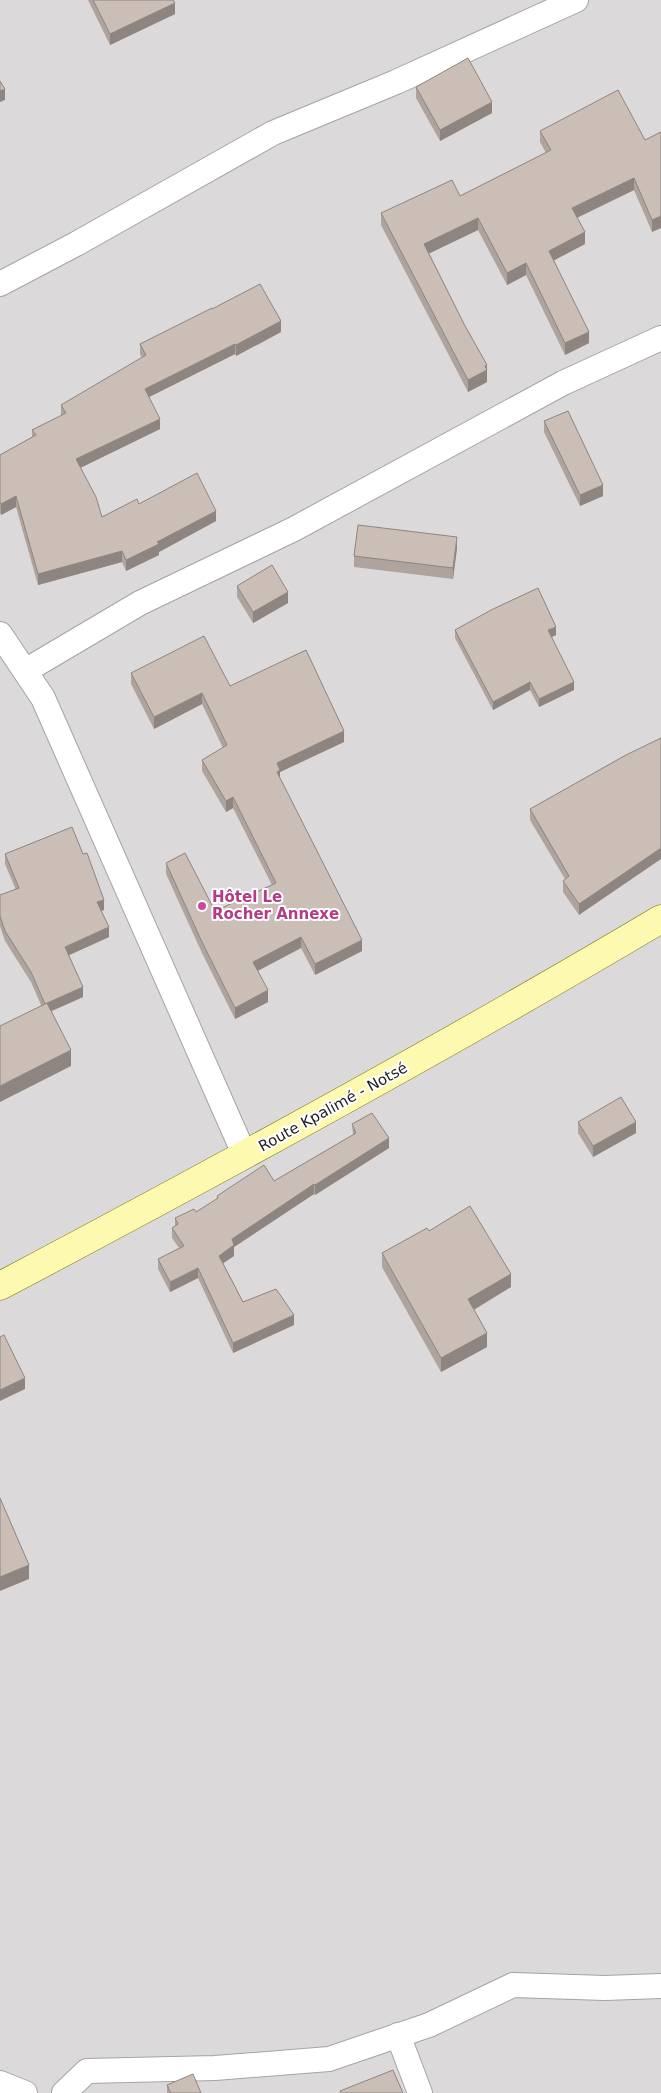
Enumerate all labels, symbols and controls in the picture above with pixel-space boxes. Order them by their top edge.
place label: Hôtel Le Rocher Annexe [212,888,339,923]
marker: Hôtel Le Rocher Annexe [196,900,208,912]
street label: Route Kpalimé - Notsé [255,1059,411,1155]

